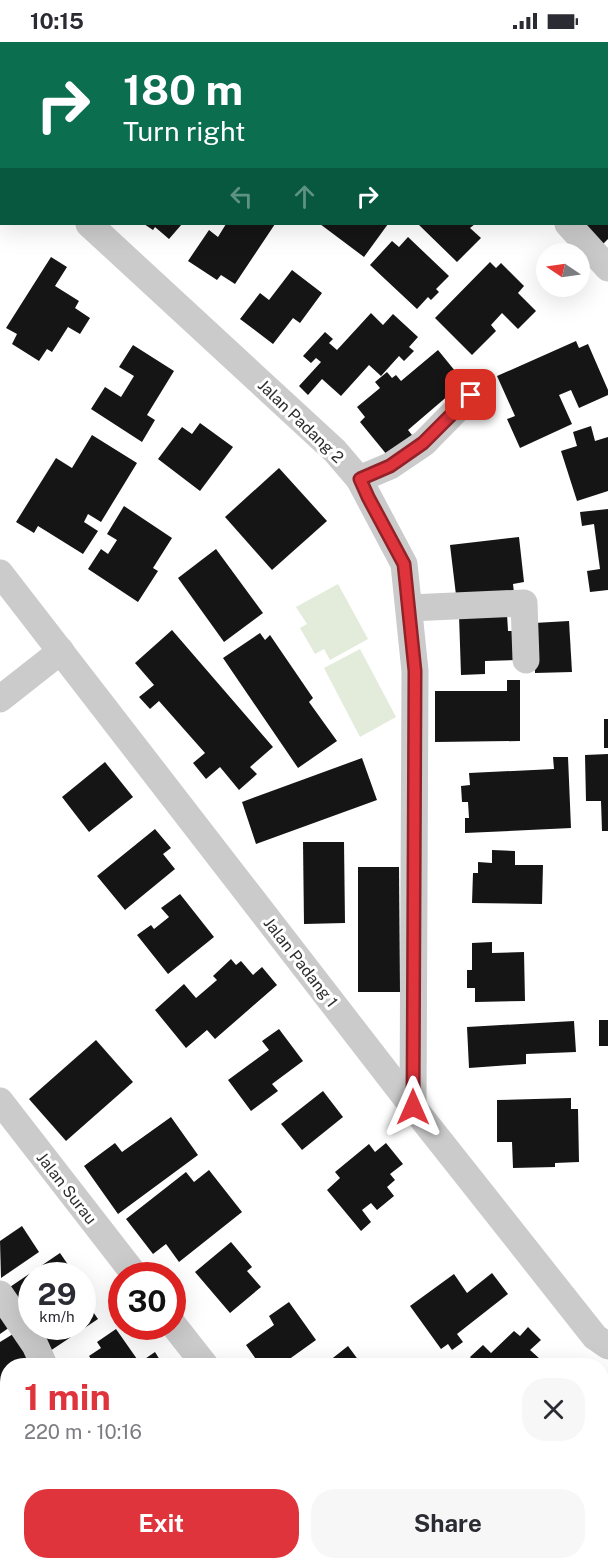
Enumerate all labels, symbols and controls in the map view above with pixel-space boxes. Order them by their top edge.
text: 10:15 [30,8,84,34]
text: 180 m [123,65,243,114]
icon: right [24,66,102,144]
text: Turn right [123,115,246,147]
icon: left [225,180,258,213]
icon: ahead [288,180,321,213]
icon: right [351,180,384,213]
north arrow [536,243,590,297]
map controls [536,243,590,297]
pin [445,369,496,420]
street label: Jalan Padang 2 [254,376,347,467]
icon: arrive [454,378,487,411]
street label: Jalan Padang 1 [260,914,342,1011]
position arrow [381,1075,445,1139]
street label: Jalan Surau [33,1149,101,1228]
speed limit sign: 30 [108,1262,186,1340]
text: 29 [38,1276,76,1312]
text: km/h [39,1308,75,1325]
text: 1 min [24,1376,111,1418]
button: close [522,1378,585,1441]
text: 220 m · 10:16 [24,1420,142,1444]
button: Exit [24,1489,299,1558]
button: Share [311,1489,585,1558]

